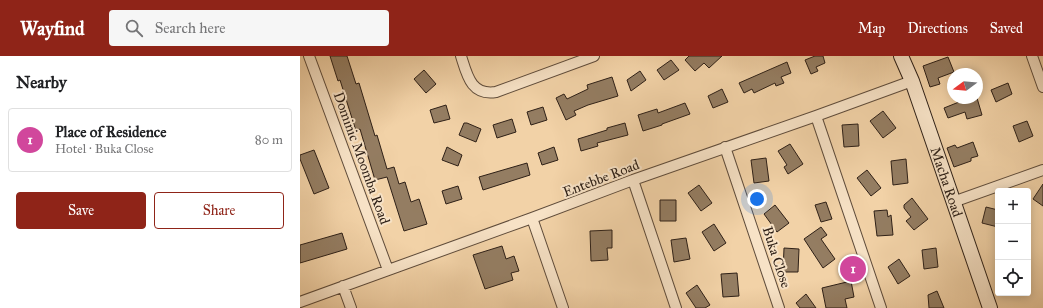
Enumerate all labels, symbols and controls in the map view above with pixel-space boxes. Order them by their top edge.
search box [109,10,389,46]
text: Wayfind [20,17,85,40]
icon: search [123,17,145,39]
text: Search here [155,19,226,37]
text: Map [858,20,885,37]
text: Directions [907,20,968,37]
text: Saved [990,20,1023,37]
north arrow [947,68,983,104]
text: Nearby [16,72,67,93]
street label: Dominic Moomba Road [330,90,393,227]
text: Place of Residence [55,123,166,141]
text: 1 [27,132,33,148]
text: 80 m [255,132,283,148]
text: Hotel · Buka Close [55,141,154,157]
street label: Macha Road [926,145,966,219]
street label: Entebbe Road [561,156,642,201]
map controls [995,188,1031,296]
button: + [995,188,1031,224]
your location [747,189,767,209]
button: Save [16,192,146,229]
button: Share [154,192,284,229]
street label: Buka Close [759,224,794,290]
button: − [995,224,1031,260]
pin: 1 [840,254,866,284]
button: locate [995,260,1031,296]

